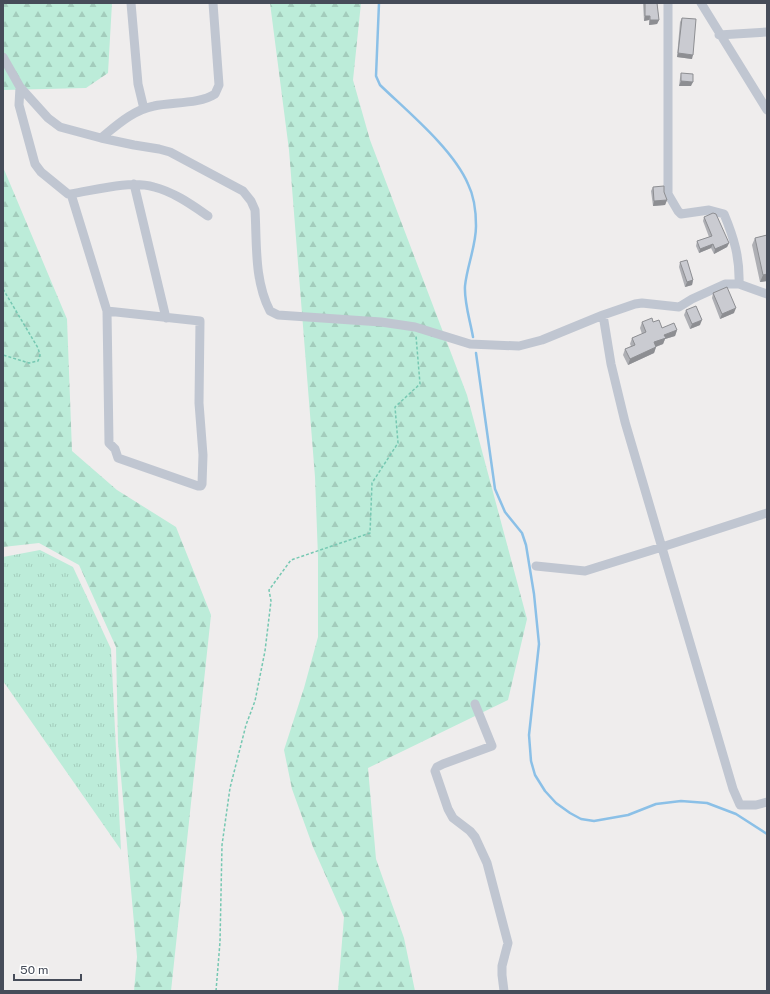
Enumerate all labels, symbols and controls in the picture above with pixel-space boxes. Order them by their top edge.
scale bar [14,956,81,982]
text: 50 m [20,963,48,977]

